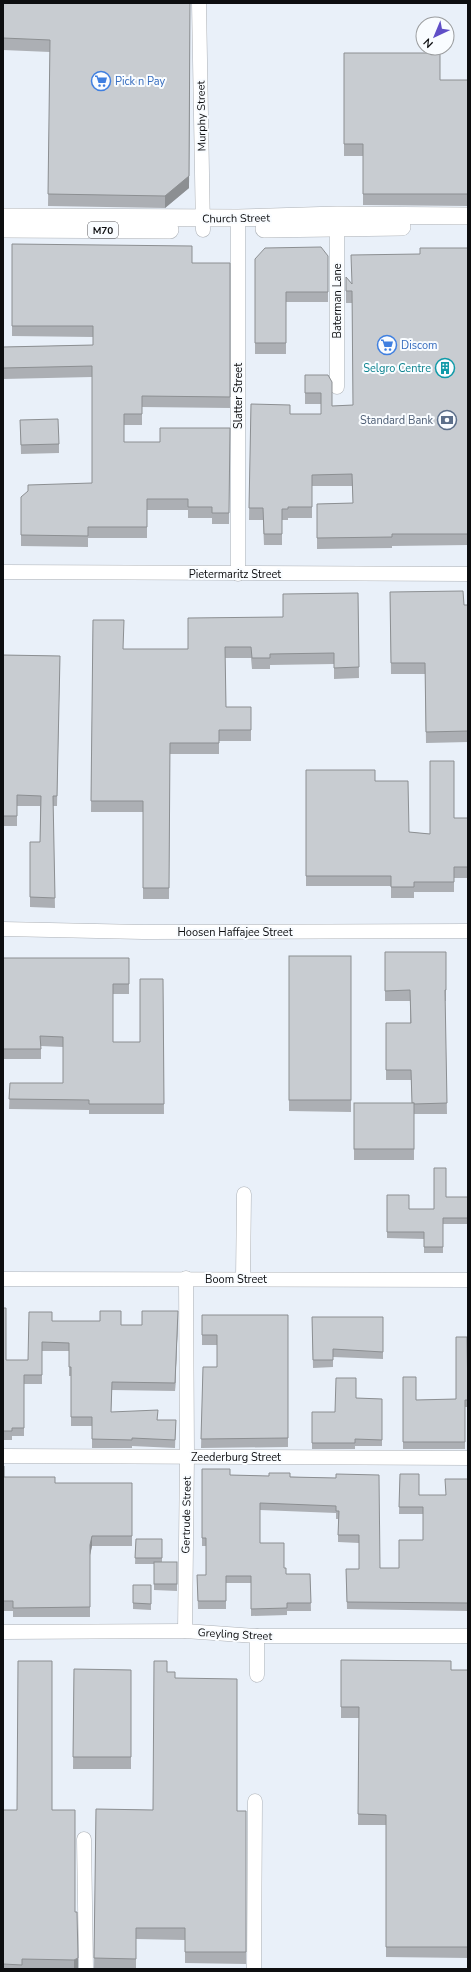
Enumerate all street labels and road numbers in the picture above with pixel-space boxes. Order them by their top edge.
street label: Murphy Street [193,80,210,151]
street label: Church Street [202,210,270,227]
road number: M70 [88,222,118,238]
street label: Baterman Lane [330,263,345,339]
street label: Slatter Street [231,363,246,429]
street label: Pietermaritz Street [189,567,281,582]
street label: Hoosen Haffajee Street [177,925,293,940]
street label: Boom Street [205,1272,267,1287]
street label: Zeederburg Street [191,1450,281,1465]
street label: Gertrude Street [178,1476,195,1554]
street label: Greyling Street [197,1625,273,1644]

